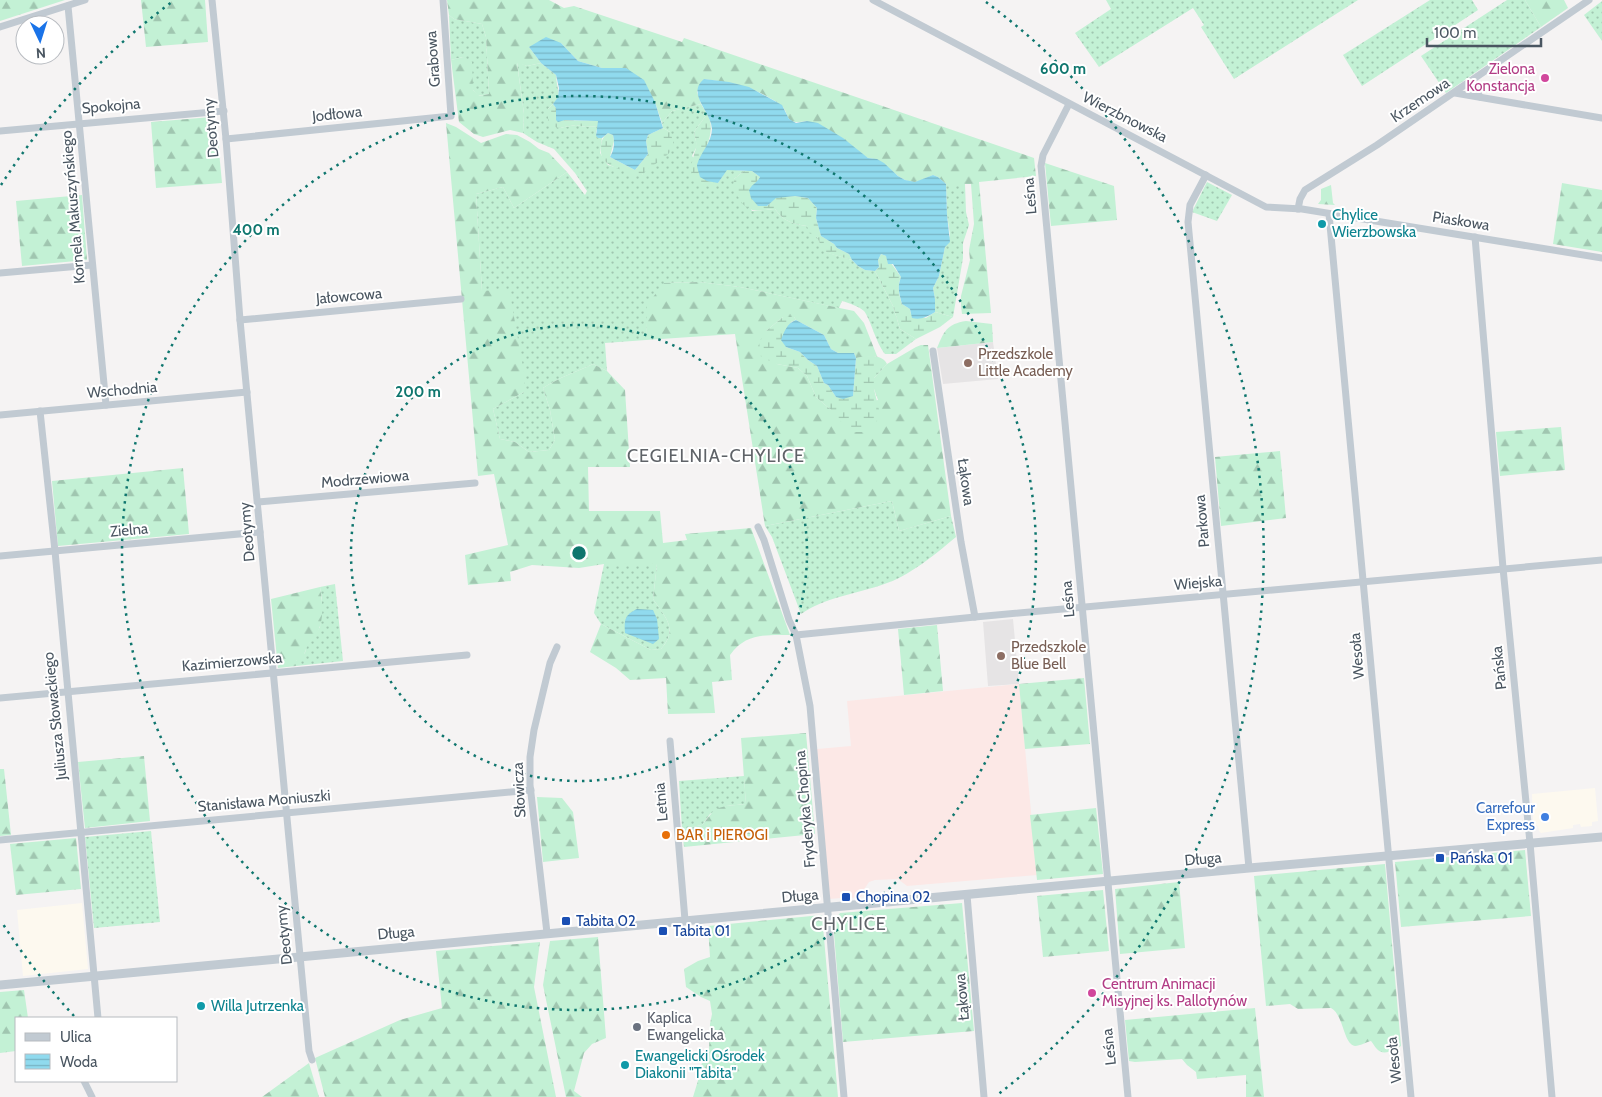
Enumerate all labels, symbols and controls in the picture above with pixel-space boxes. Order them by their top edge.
north arrow [15,15,65,65]
scale bar [1427,15,1541,47]
text: 100 m [1434,24,1476,42]
street label: Grabowa [422,29,444,88]
text: N [35,44,46,62]
text: 600 m [1040,60,1086,78]
place label: Zielona Konstancja [1466,60,1536,95]
marker: Zielona Konstancja [1539,72,1551,84]
street label: Krzemowa [1387,73,1454,126]
street label: Wierzbnowska [1080,88,1171,146]
street label: Spokojna [81,94,142,118]
street label: Deotymy [199,97,223,159]
street label: Jodłowa [310,102,364,126]
street label: Kornela Makuszyńskiego [57,130,89,284]
street label: Leśna [1019,176,1041,215]
place label: Chylice Wierzbowska [1332,206,1417,241]
street label: Piaskowa [1431,208,1492,235]
marker: Chylice Wierzbowska [1316,218,1328,230]
text: 400 m [233,221,279,239]
street label: Jałowcowa [314,284,384,308]
place label: Przedszkole Little Academy [978,345,1073,380]
marker: Przedszkole Little Academy [962,357,974,369]
street label: Wschodnia [86,378,159,402]
text: 200 m [395,383,441,401]
district label: CEGIELNIA-CHYLICE [627,445,805,467]
street label: Łąkowa [954,457,978,507]
street label: Modrzewiowa [320,466,410,492]
street label: Parkowa [1191,493,1213,548]
street label: Deotymy [235,501,259,563]
street label: Zielna [109,519,150,541]
centre of rings [570,544,588,562]
street label: Wiejska [1173,572,1224,594]
street label: Leśna [1057,579,1079,618]
street label: Wesoła [1346,631,1368,680]
place label: Przedszkole Blue Bell [1011,638,1086,673]
street label: Pańska [1488,644,1510,691]
street label: Kazimierzowska [181,649,284,675]
marker: Przedszkole Blue Bell [995,650,1007,662]
street label: Juliusza Słowackiego [39,651,71,782]
street label: Fryderyka Chopina [791,749,819,868]
street label: Słowicza [509,761,529,818]
street label: Letnia [650,781,672,822]
street label: Stanisława Moniuszki [197,786,331,816]
place label: Carrefour Express [1476,799,1535,834]
marker: Carrefour Express [1539,811,1551,823]
place label: BAR i PIEROGI [676,826,768,844]
marker: BAR i PIEROGI [660,829,672,841]
street label: Długa [1184,848,1223,870]
place label: Pańska 01 [1450,849,1513,867]
marker: Pańska 01 [1434,852,1446,864]
street label: Długa [781,885,820,907]
place label: Chopina 02 [856,888,931,906]
marker: Chopina 02 [840,891,852,903]
street label: Deotymy [272,904,296,966]
place label: Tabita 02 [576,912,636,930]
district label: CHYLICE [811,913,887,935]
marker: Tabita 02 [560,915,572,927]
street label: Długa [377,922,416,944]
place label: Tabita 01 [673,922,730,940]
marker: Tabita 01 [657,925,669,937]
street label: Łąkowa [951,972,973,1021]
place label: Centrum Animacji Misyjnej ks. Pallotynów [1102,975,1247,1010]
marker: Centrum Animacji Misyjnej ks. Pallotynów [1086,987,1098,999]
place label: Willa Jutrzenka [211,997,305,1015]
marker: Willa Jutrzenka [195,1000,207,1012]
place label: Kaplica Ewangelicka [647,1009,725,1044]
legend [15,1017,178,1082]
marker: Kaplica Ewangelicka [631,1021,643,1033]
street label: Leśna [1098,1027,1120,1066]
text: Ulica [60,1028,92,1046]
street label: Wesoła [1383,1035,1405,1084]
place label: Ewangelicki Ośrodek Diakonii "Tabita" [635,1047,765,1082]
text: Woda [60,1053,98,1071]
marker: Ewangelicki Ośrodek Diakonii "Tabita" [619,1059,631,1071]

